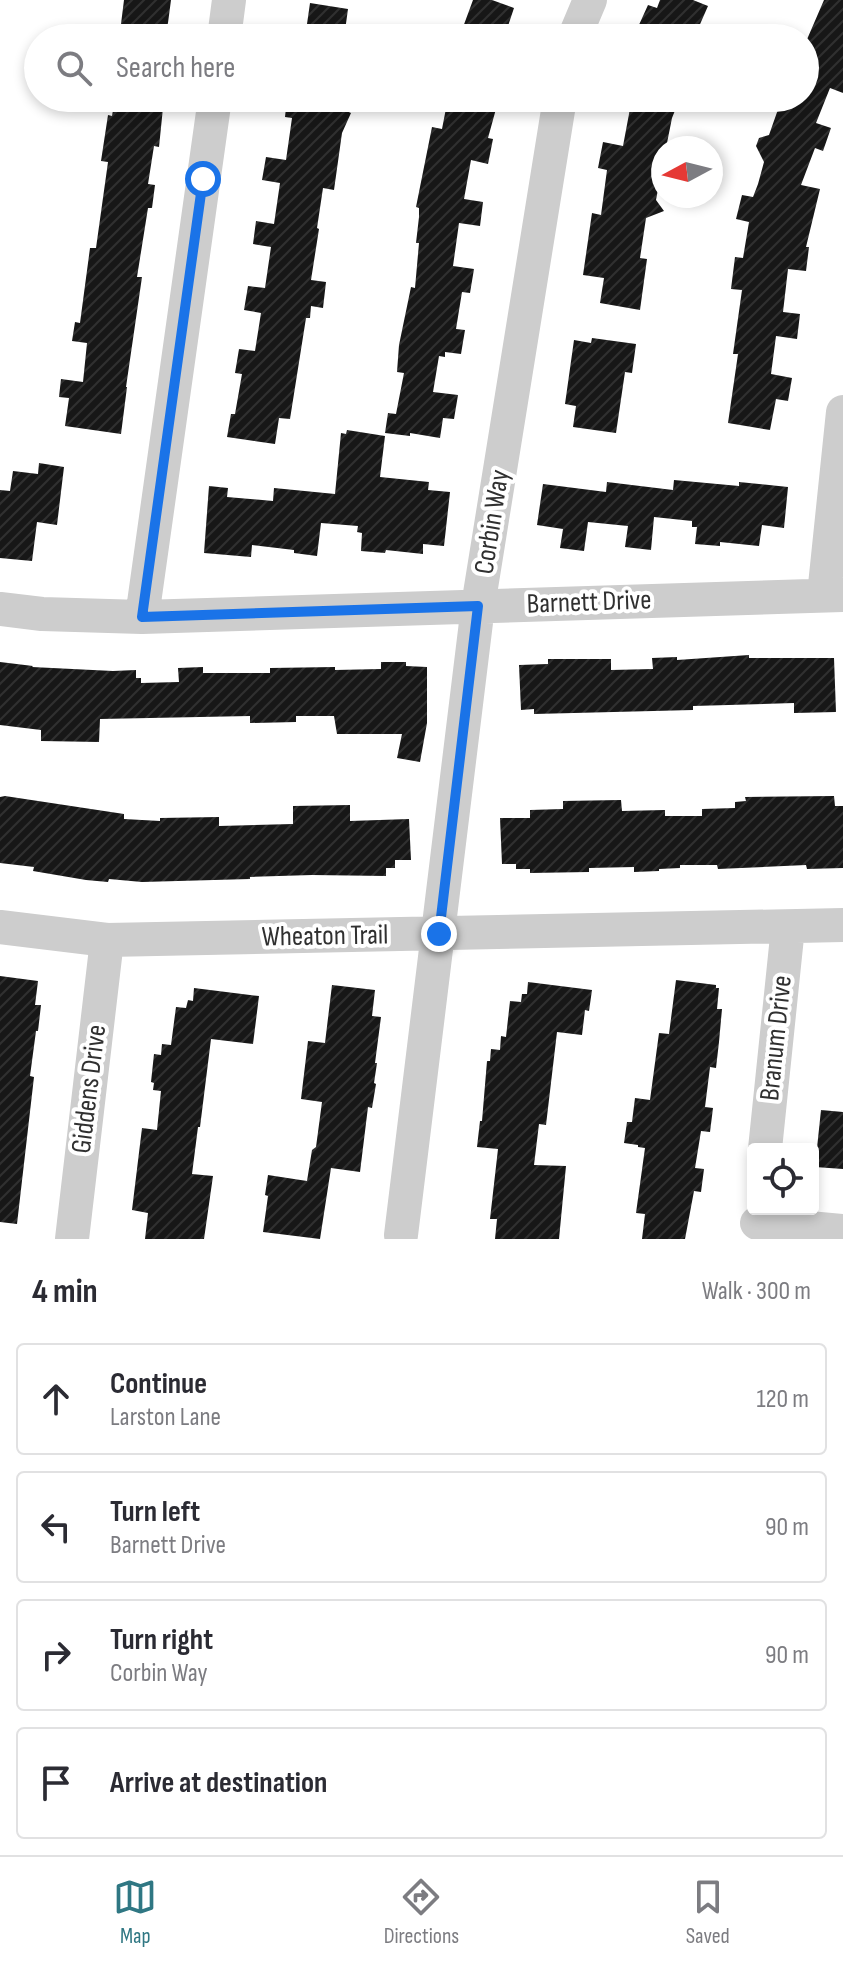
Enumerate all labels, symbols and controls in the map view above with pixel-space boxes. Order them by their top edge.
search box [24,24,819,112]
icon: search [52,46,96,90]
text: Search here [116,50,235,86]
north arrow [651,136,723,208]
route start [185,161,221,197]
street label: Corbin Way [467,467,517,576]
street label: Barnett Drive [526,583,652,621]
route end [421,916,457,952]
street label: Wheaton Trail [261,918,389,954]
street label: Branum Drive [753,974,799,1102]
street label: Giddens Drive [65,1023,113,1155]
map controls [747,1143,819,1215]
button: locate [747,1143,819,1215]
text: 4 min [32,1271,98,1312]
text: Walk · 300 m [702,1276,811,1307]
text: Continue [110,1366,207,1402]
icon: ahead [34,1377,78,1421]
text: 120 m [756,1384,809,1415]
text: Larston Lane [110,1402,221,1433]
text: Turn left [110,1494,200,1530]
icon: left [34,1505,78,1549]
text: 90 m [765,1512,809,1543]
text: Barnett Drive [110,1530,226,1561]
text: Turn right [110,1622,213,1658]
icon: right [34,1633,78,1677]
text: 90 m [765,1640,809,1671]
text: Corbin Way [110,1658,208,1689]
icon: arrive [34,1761,78,1805]
text: Arrive at destination [110,1765,327,1801]
tab: Map [113,1875,157,1950]
tab: Directions [384,1875,459,1950]
tab: Saved [686,1875,730,1950]

